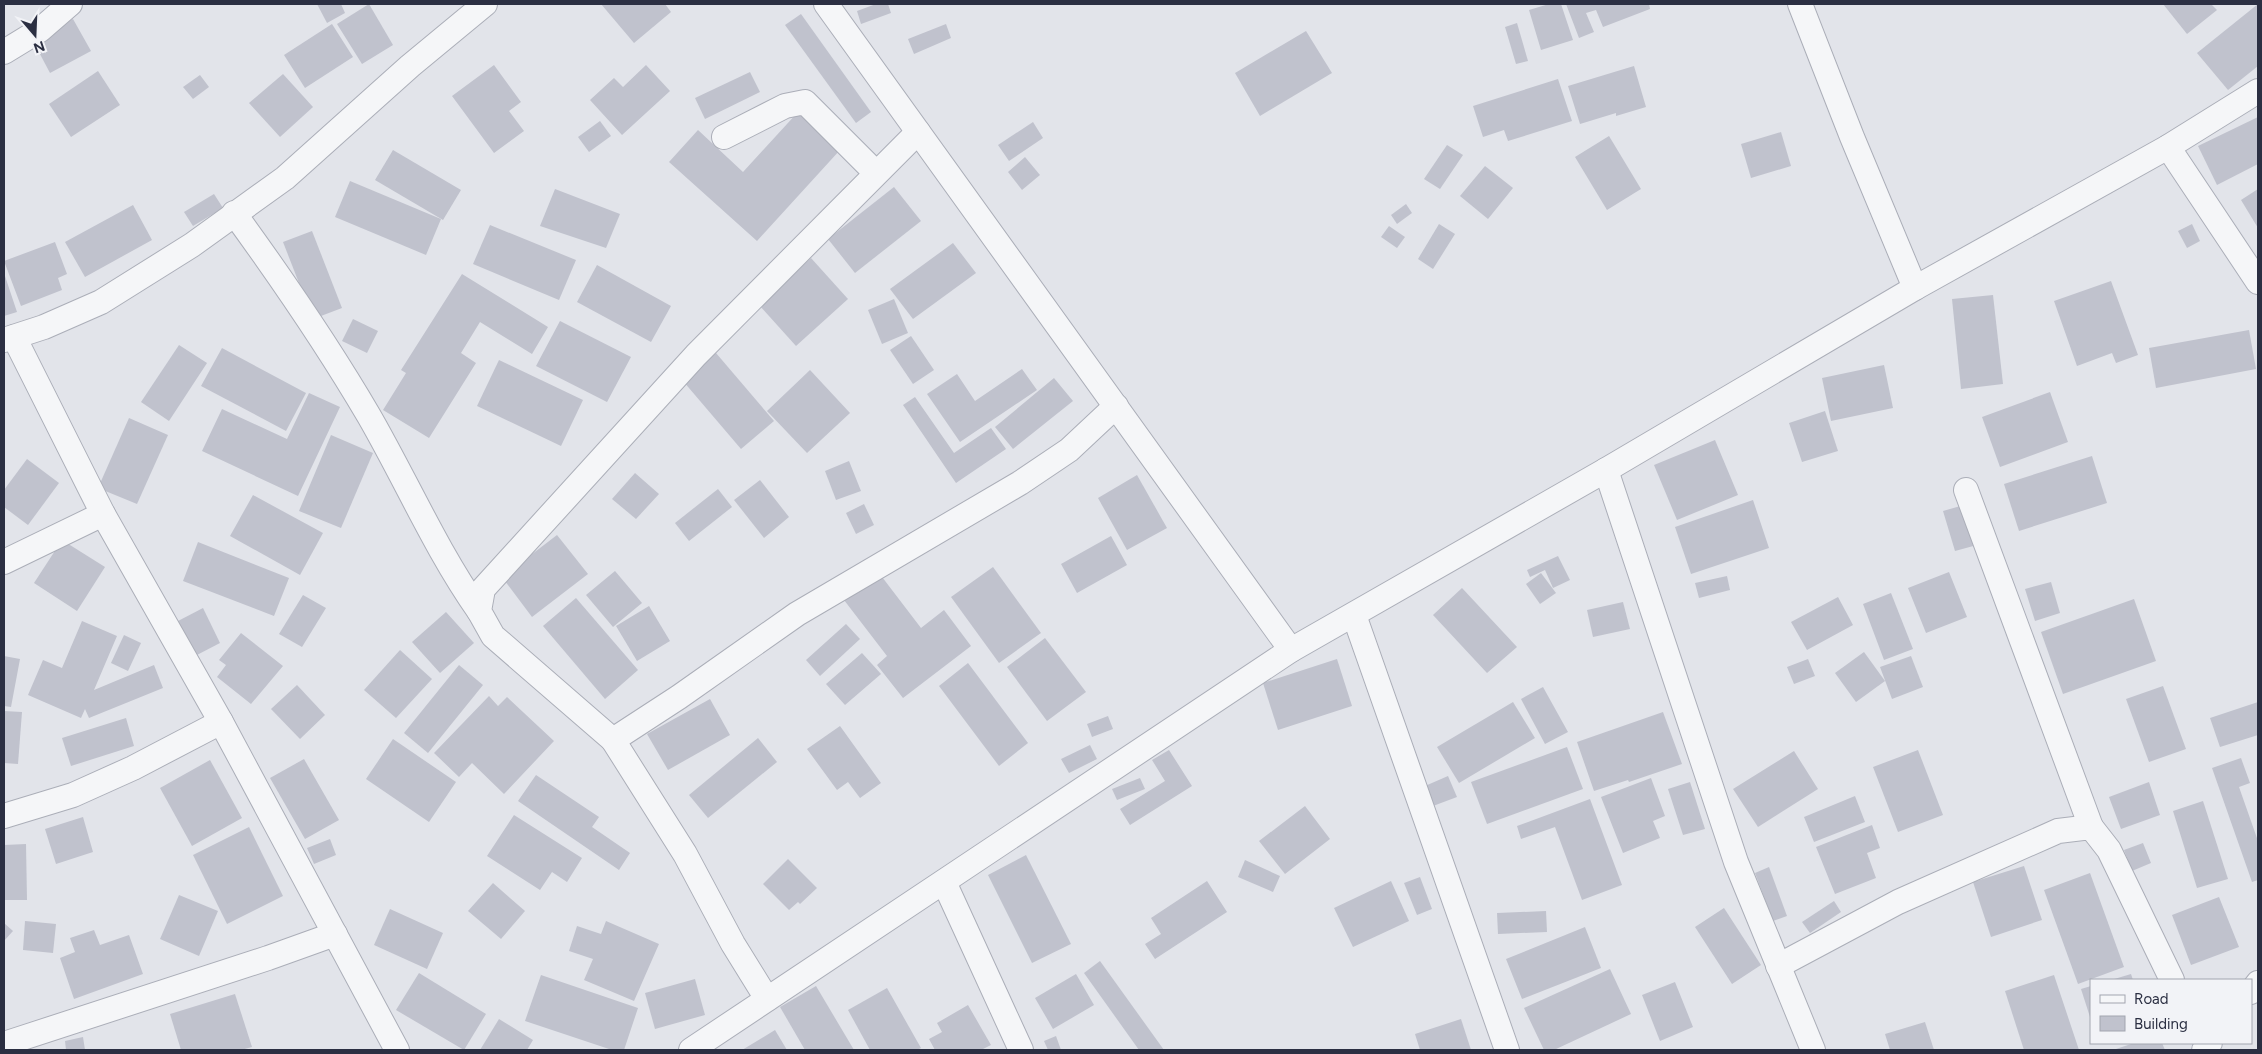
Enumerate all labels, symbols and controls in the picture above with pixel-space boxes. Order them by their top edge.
north arrow [10,10,60,60]
text: N [31,37,47,57]
legend [2090,979,2252,1044]
text: Road [2134,990,2169,1008]
text: Building [2134,1015,2188,1033]

